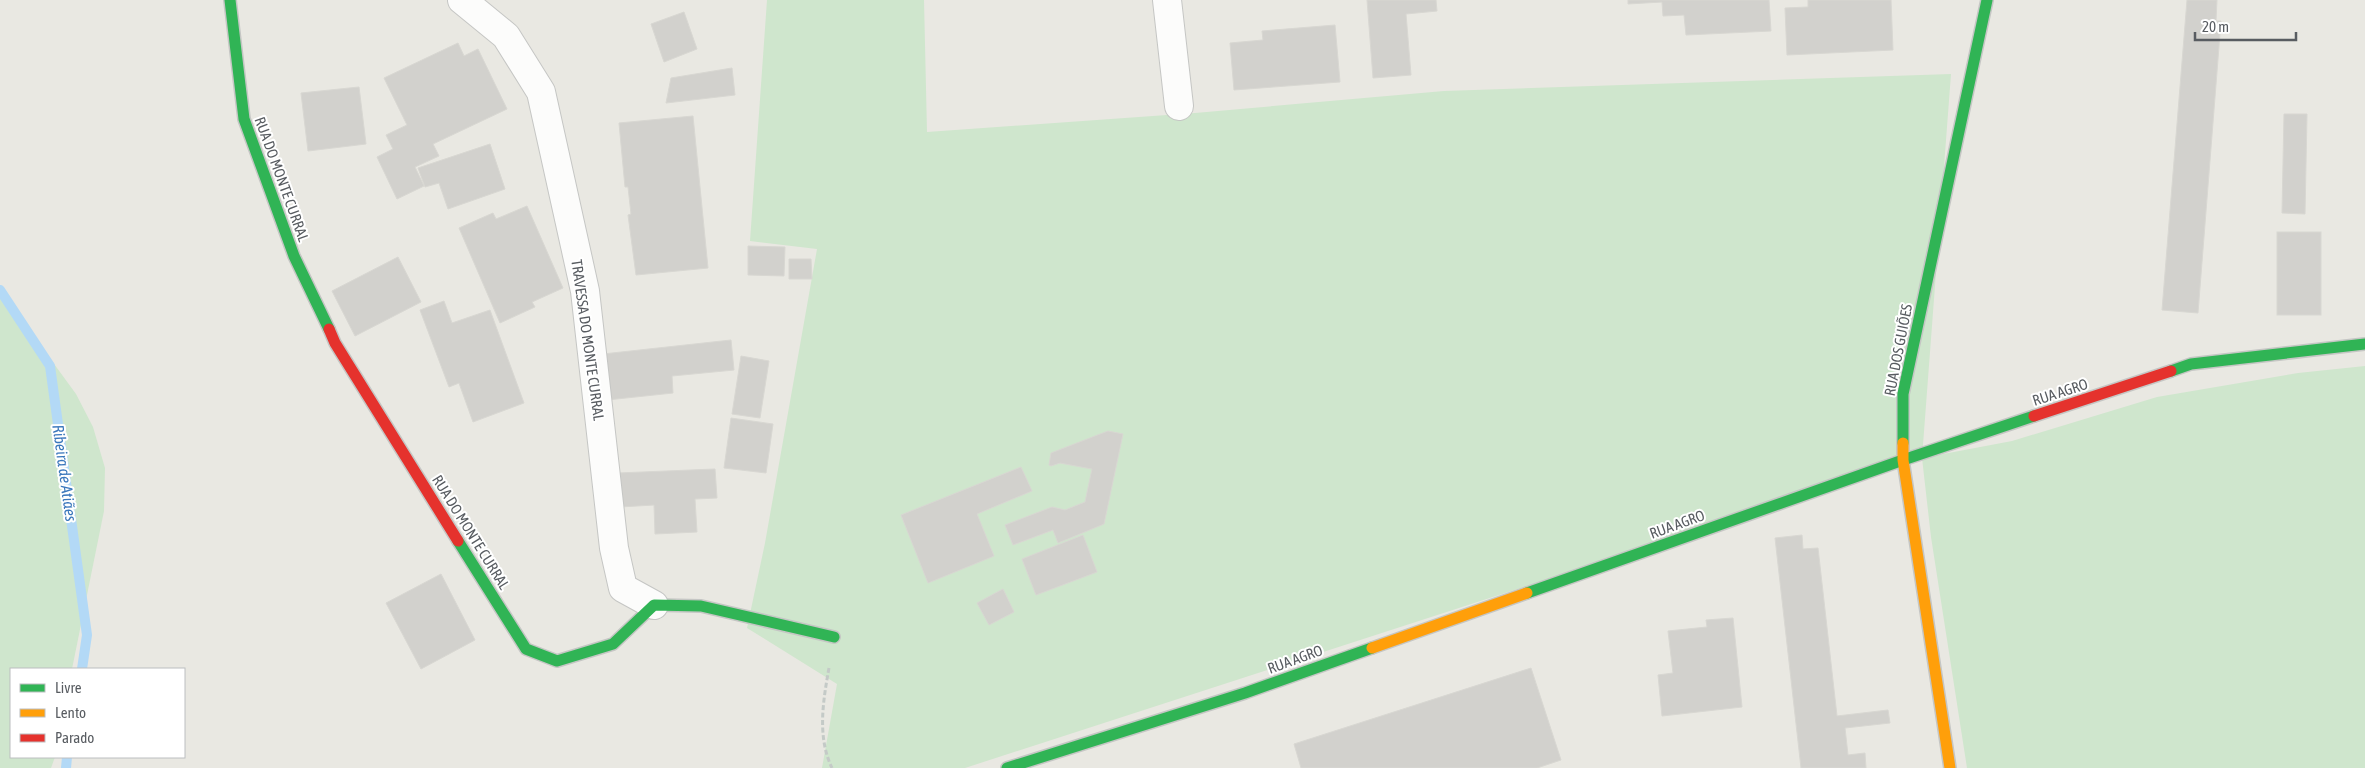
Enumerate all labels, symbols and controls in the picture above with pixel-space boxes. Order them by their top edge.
scale bar [2195,10,2296,42]
text: 20 m [2202,18,2229,35]
street label: RUA DO MONTE CURRAL [252,114,313,244]
street label: TRAVESSA DO MONTE CURRAL [568,258,608,422]
street label: RUA DOS GUIÕES [1881,303,1915,397]
street label: RUA AGRO [2030,375,2090,409]
water label: Ribeira de Atiães [49,423,81,523]
street label: RUA DO MONTE CURRAL [429,472,513,592]
street label: RUA AGRO [1647,506,1707,542]
street label: RUA AGRO [1265,641,1325,677]
legend [10,668,185,758]
text: Livre [55,679,82,696]
text: Lento [55,704,86,721]
text: Parado [55,729,94,746]

